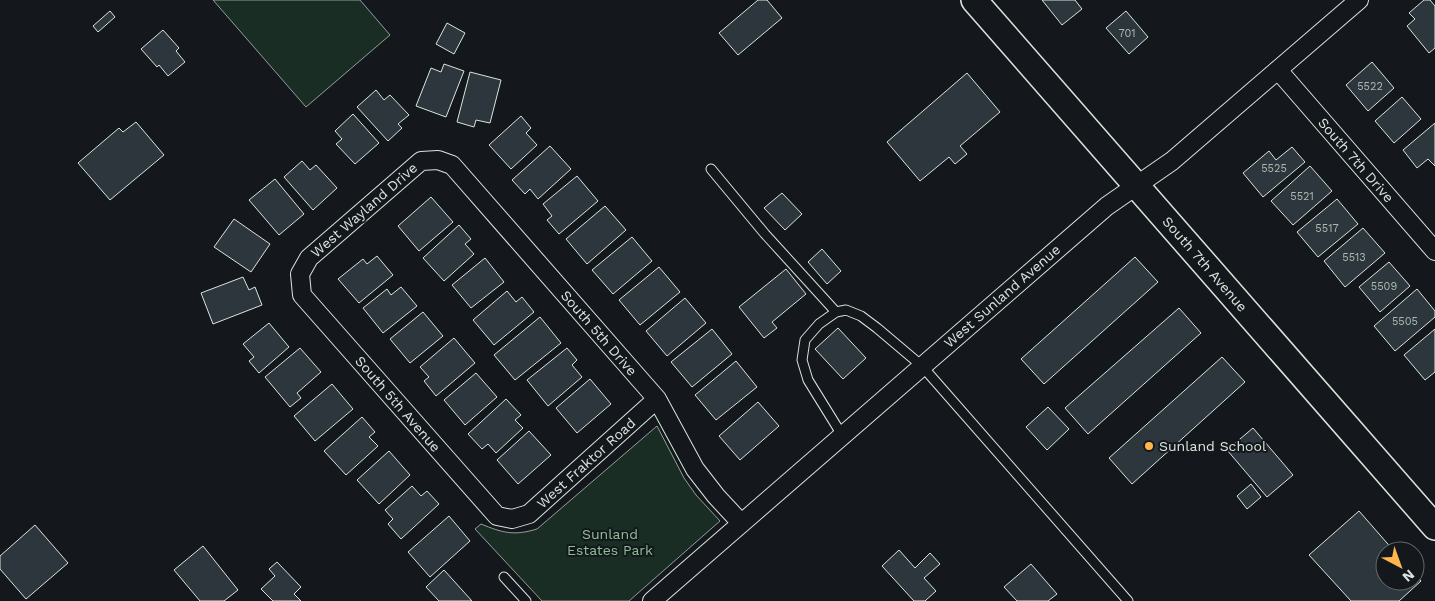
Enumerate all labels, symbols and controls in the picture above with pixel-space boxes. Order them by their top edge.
house number: 701 [1118,27,1136,40]
house number: 5522 [1357,80,1383,93]
street label: South 7th Drive [1315,114,1397,206]
street label: West Wayland Drive [308,159,420,261]
house number: 5525 [1261,162,1287,175]
house number: 5521 [1290,190,1314,203]
street label: South 7th Avenue [1159,213,1251,315]
house number: 5517 [1315,222,1339,235]
street label: West Sunland Avenue [941,241,1063,351]
house number: 5513 [1342,251,1366,264]
house number: 5509 [1371,280,1397,293]
street label: South 5th Drive [558,287,640,379]
house number: 5505 [1392,315,1418,328]
street label: South 5th Avenue [352,353,444,455]
street label: West Fraktor Road [533,415,639,511]
place label: Sunland School [1159,438,1267,454]
marker: Sunland School [1143,440,1155,452]
park label: Sunland Estates Park [567,526,653,558]
north arrow [1375,541,1425,591]
text: N [1399,566,1418,585]

